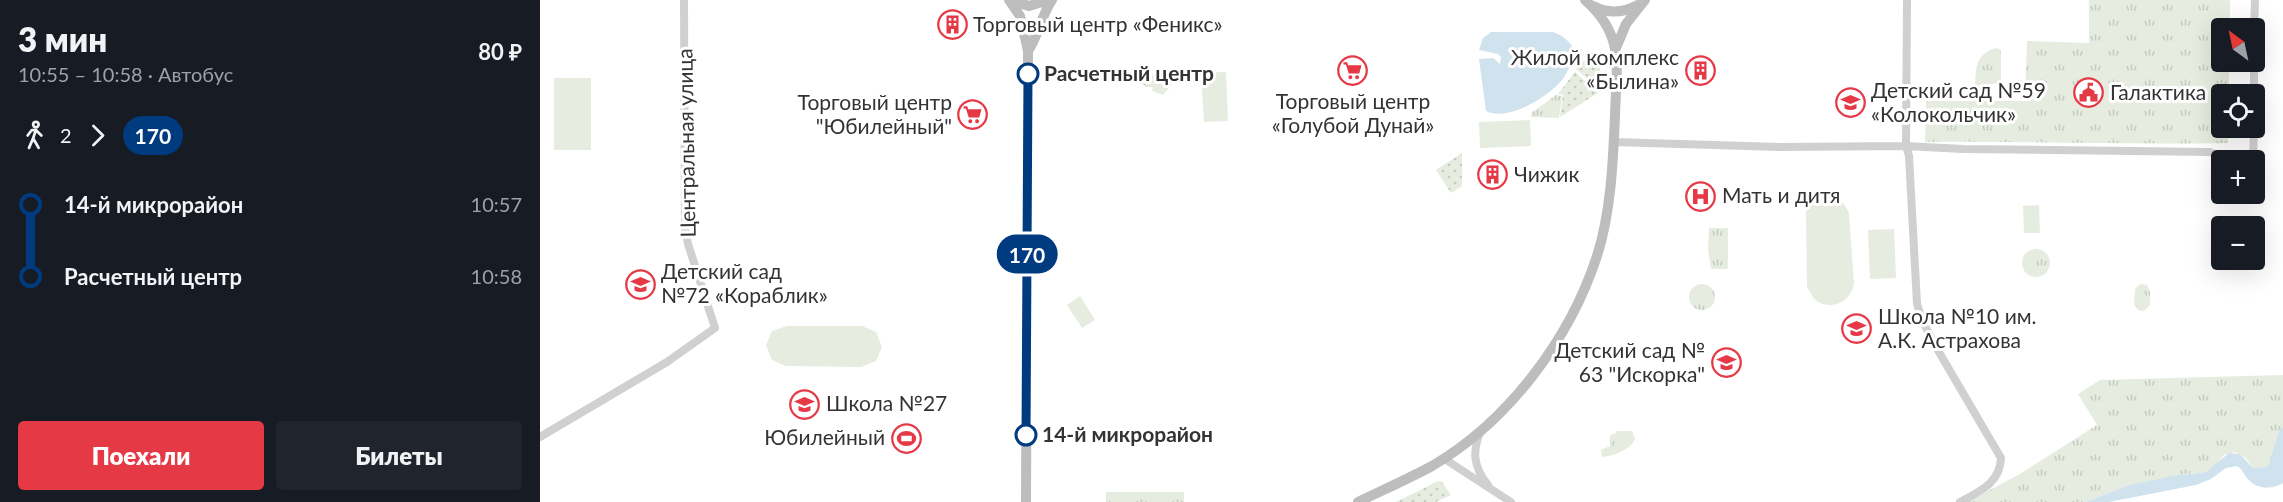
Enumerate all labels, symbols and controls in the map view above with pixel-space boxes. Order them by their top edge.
building icon: Торговый центр «Феникс» [936,9,968,41]
place label: Торговый центр «Феникс» [973,11,1223,36]
north arrow [2211,18,2265,72]
map controls [2211,18,2265,270]
text: 3 мин [18,19,107,59]
text: 80 ₽ [478,38,522,65]
place label: Жилой комплекс «Былина» [1511,44,1679,93]
street label: Центральная улица [671,48,700,238]
building icon: Жилой комплекс «Былина» [1684,54,1716,86]
supermarket icon: Торговый центр «Голубой Дунай» [1337,55,1369,87]
place label: Расчетный центр [1044,60,1214,85]
text: 10:55 – 10:58 · Автобус [18,62,233,86]
marker: Расчетный центр [1017,63,1039,85]
place label: Детский сад №59 «Колокольчик» [1871,77,2046,126]
public building icon: Галактика [2073,77,2105,109]
place label: Галактика [2110,79,2206,104]
button: locate [2211,84,2265,138]
school or university icon: Детский сад №59 «Колокольчик» [1834,87,1866,119]
place label: Торговый центр «Голубой Дунай» [1272,88,1434,137]
place label: Торговый центр "Юбилейный" [798,89,952,138]
supermarket icon: Торговый центр "Юбилейный" [957,99,989,131]
icon: walk [18,119,51,152]
icon: forward [81,119,114,152]
text: 2 [60,123,72,147]
text: 170 [135,123,171,148]
button: + [2211,150,2265,204]
building icon: Чижик [1477,159,1509,191]
place label: Чижик [1514,161,1579,186]
hospital icon: Мать и дитя [1685,180,1717,212]
place label: Мать и дитя [1722,182,1840,207]
text: 14-й микрорайон [64,191,243,218]
text: 10:57 [471,192,522,216]
button: − [2211,216,2265,270]
line badge: 170 [992,234,1062,274]
text: 170 [1009,242,1045,267]
place label: Детский сад №72 «Кораблик» [661,258,828,307]
text: Расчетный центр [64,263,242,290]
text: 10:58 [471,264,522,288]
school or university icon: Детский сад №72 «Кораблик» [624,268,656,300]
place label: Школа №10 им. А.К. Астрахова [1878,303,2037,352]
school or university icon: Школа №10 им. А.К. Астрахова [1841,313,1873,345]
place label: Детский сад № 63 "Искорка" [1554,337,1705,386]
school or university icon: Детский сад № 63 "Искорка" [1710,347,1742,379]
school or university icon: Школа №27 [789,388,821,420]
place label: Школа №27 [826,390,947,415]
button: Поехали [18,421,264,490]
button: Билеты [276,421,522,490]
place label: 14-й микрорайон [1042,421,1213,446]
sports icon: Юбилейный [890,422,922,454]
place label: Юбилейный [764,424,885,449]
marker: 14-й микрорайон [1015,424,1037,446]

